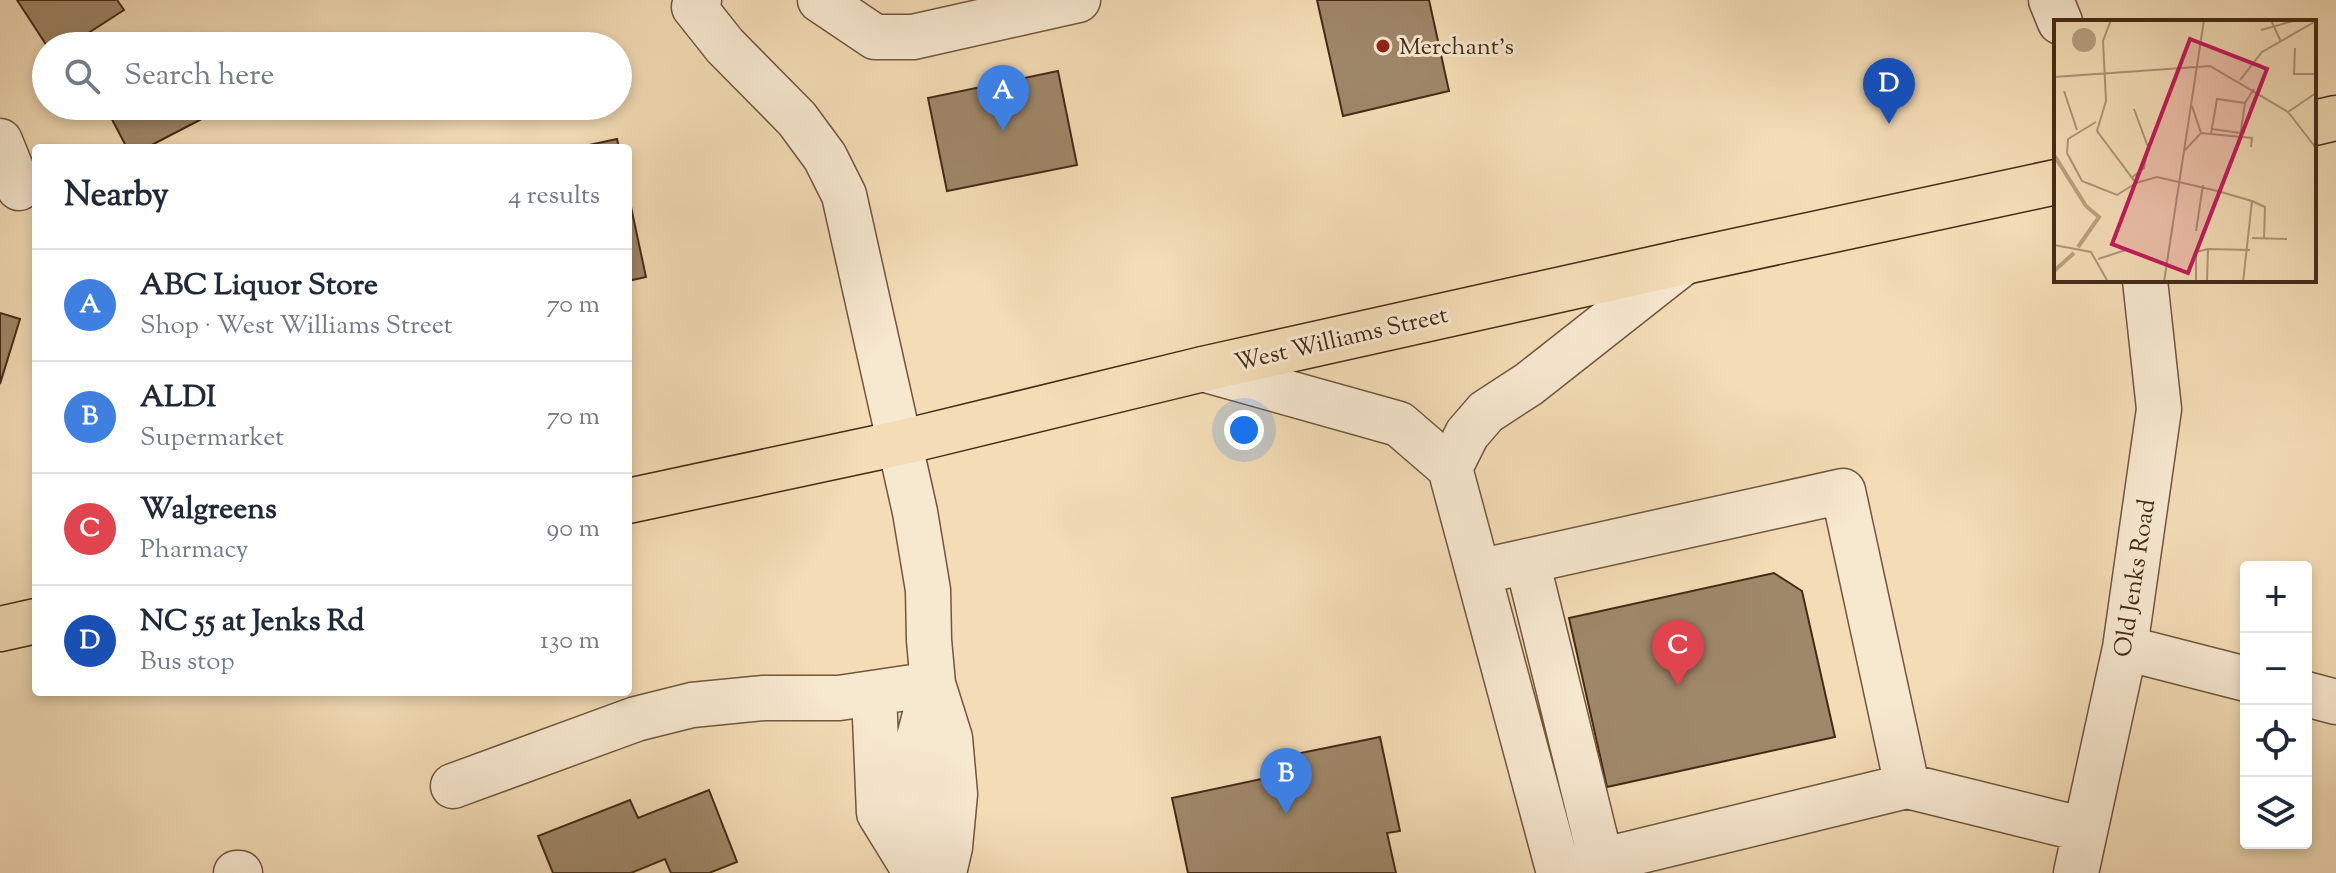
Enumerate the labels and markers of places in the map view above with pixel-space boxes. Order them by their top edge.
place label: Merchant's [1399,31,1514,65]
marker: Merchant's [1374,37,1392,55]
pin: D [1863,58,1915,124]
pin: A [977,65,1029,131]
pin: C [1652,620,1704,686]
pin: B [1260,748,1312,814]

